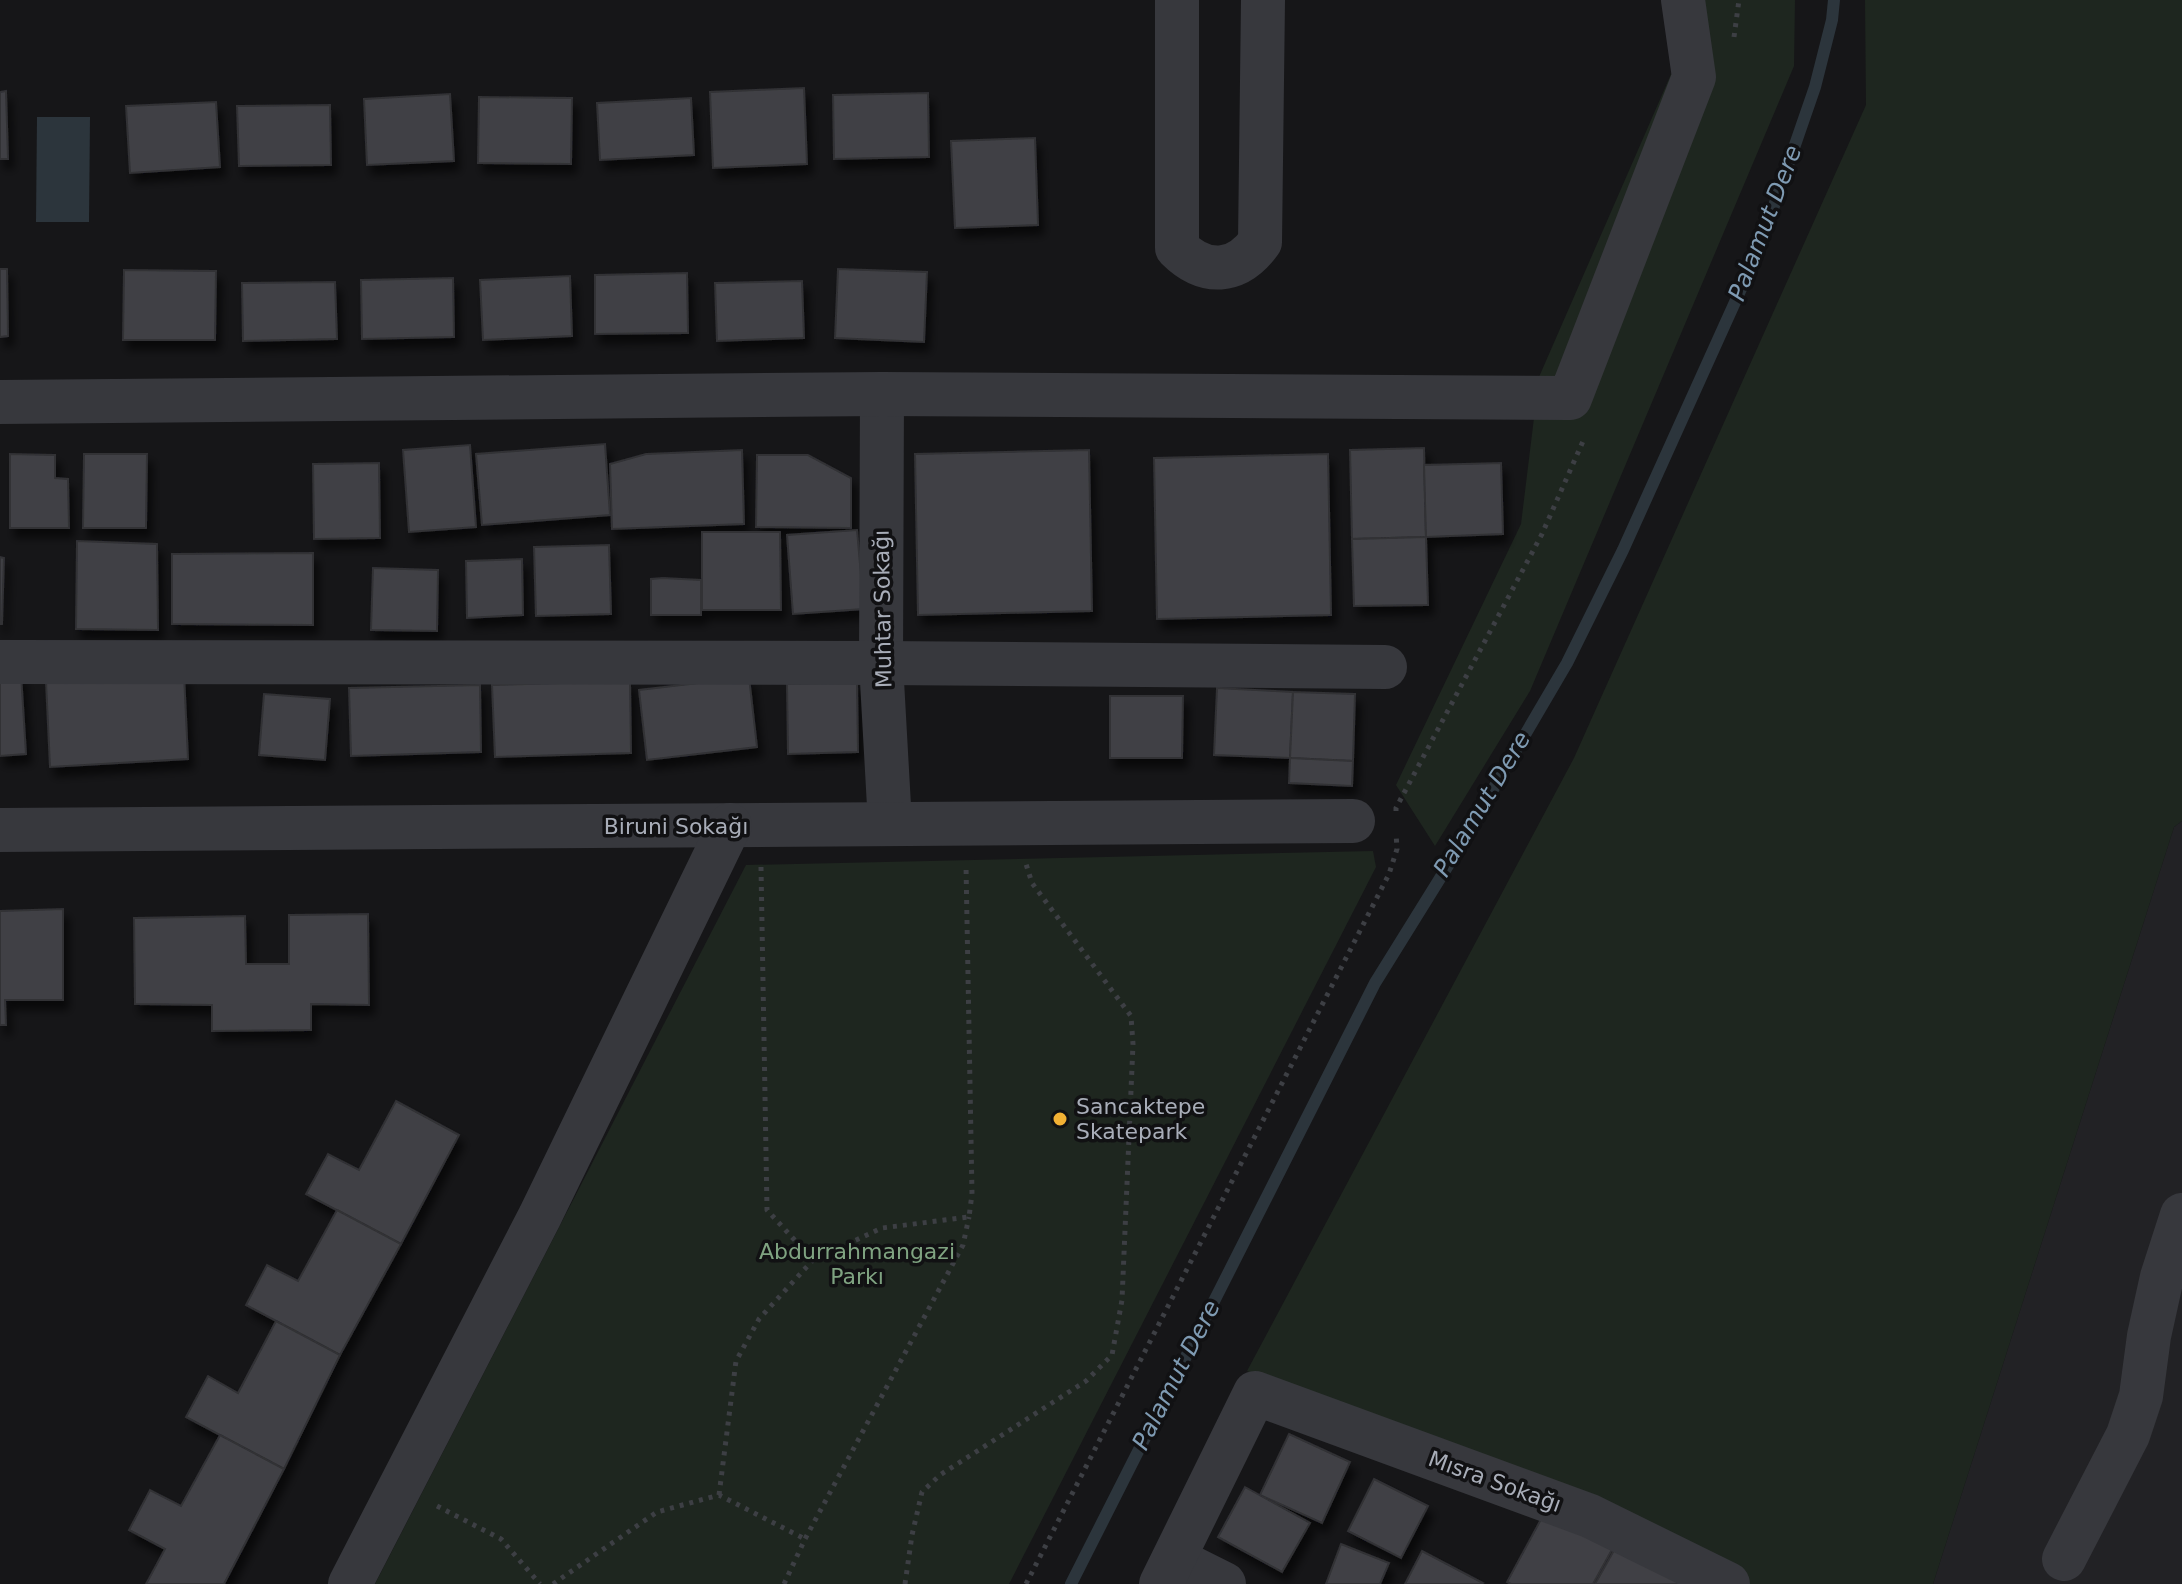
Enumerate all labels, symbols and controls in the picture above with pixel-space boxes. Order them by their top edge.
water label: Palamut Dere [1723,141,1807,305]
street label: Muhtar Sokağı [869,530,896,688]
water label: Palamut Dere [1428,726,1536,882]
street label: Biruni Sokağı [604,814,748,839]
place label: Sancaktepe Skatepark [1076,1094,1205,1144]
marker: Sancaktepe Skatepark [1051,1110,1069,1128]
park label: Abdurrahmangazi Parkı [759,1239,955,1289]
water label: Palamut Dere [1126,1296,1226,1454]
street label: Mısra Sokağı [1425,1446,1565,1517]

